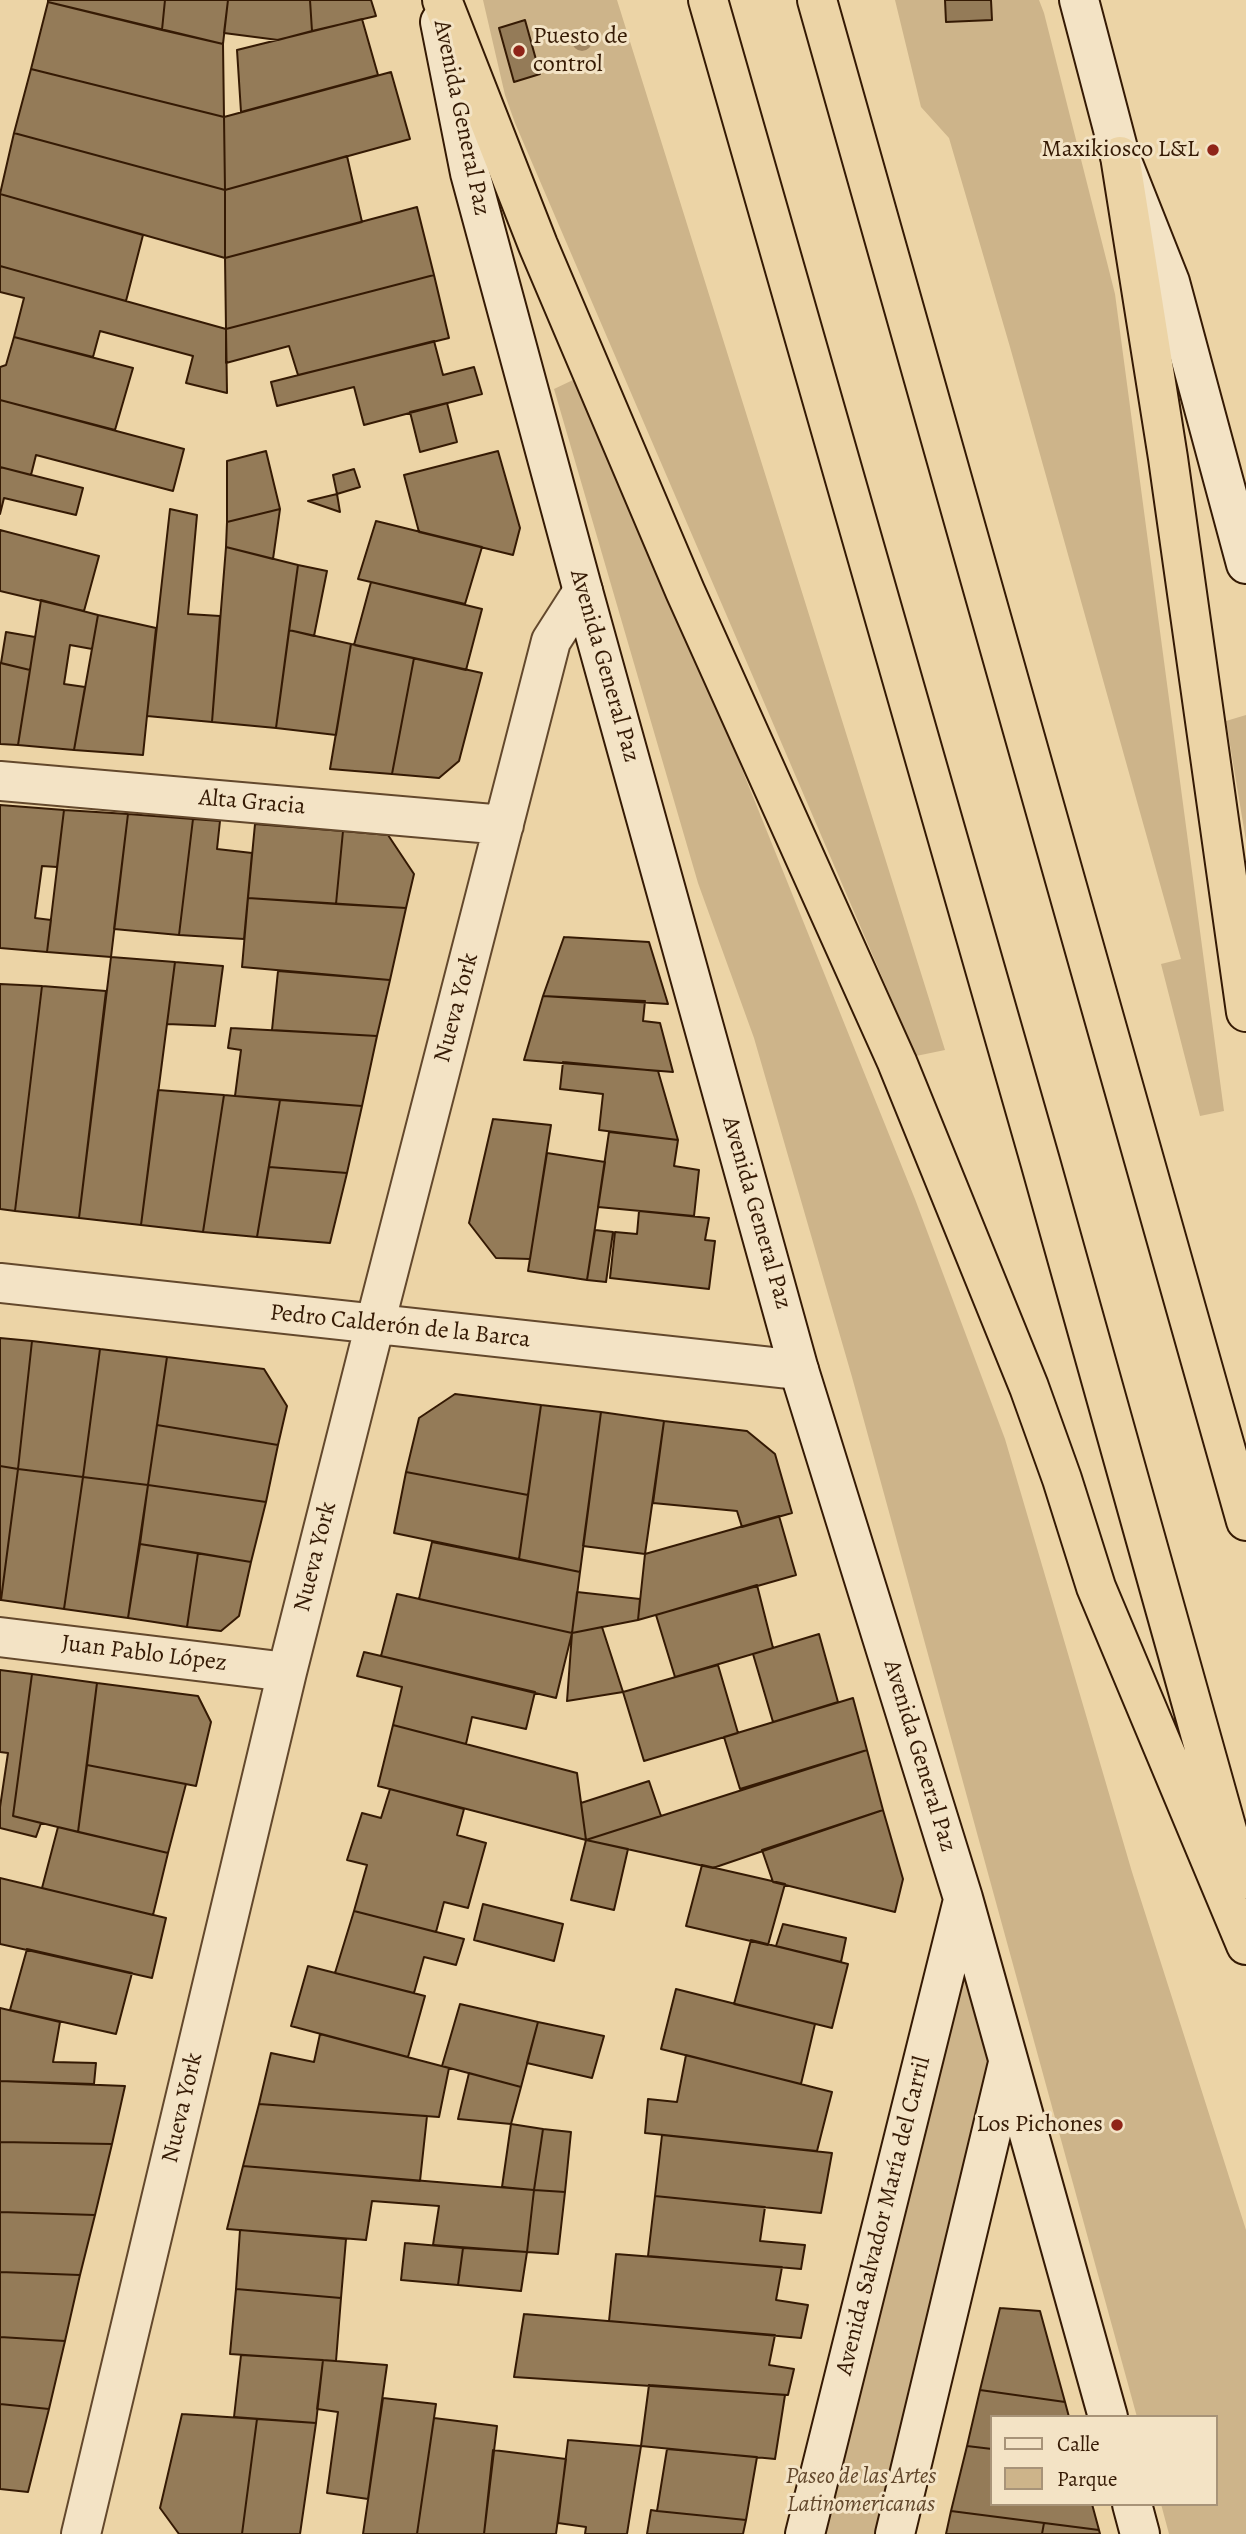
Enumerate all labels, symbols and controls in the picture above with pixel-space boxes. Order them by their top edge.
street label: Avenida General Paz [426,18,496,218]
place label: Puesto de control [533,23,628,79]
marker: Puesto de control [511,43,527,59]
place label: Maxikiosco L&L [1042,136,1199,164]
marker: Maxikiosco L&L [1205,142,1221,158]
street label: Avenida General Paz [563,566,645,766]
street label: Alta Gracia [197,784,307,822]
street label: Nueva York [429,950,485,1066]
street label: Avenida General Paz [715,1113,797,1313]
street label: Pedro Calderón de la Barca [268,1299,532,1355]
street label: Nueva York [288,1499,344,1615]
street label: Juan Pablo López [60,1630,228,1678]
street label: Avenida General Paz [876,1657,962,1855]
street label: Nueva York [156,2050,210,2166]
street label: Avenida Salvador María del Carril [830,2054,938,2378]
place label: Los Pichones [976,2111,1103,2139]
marker: Los Pichones [1109,2117,1125,2133]
legend [990,2415,1218,2506]
text: Calle [1057,2430,1100,2458]
park label: Paseo de las Artes Latinomericanas [786,2463,936,2519]
text: Parque [1057,2465,1117,2493]

